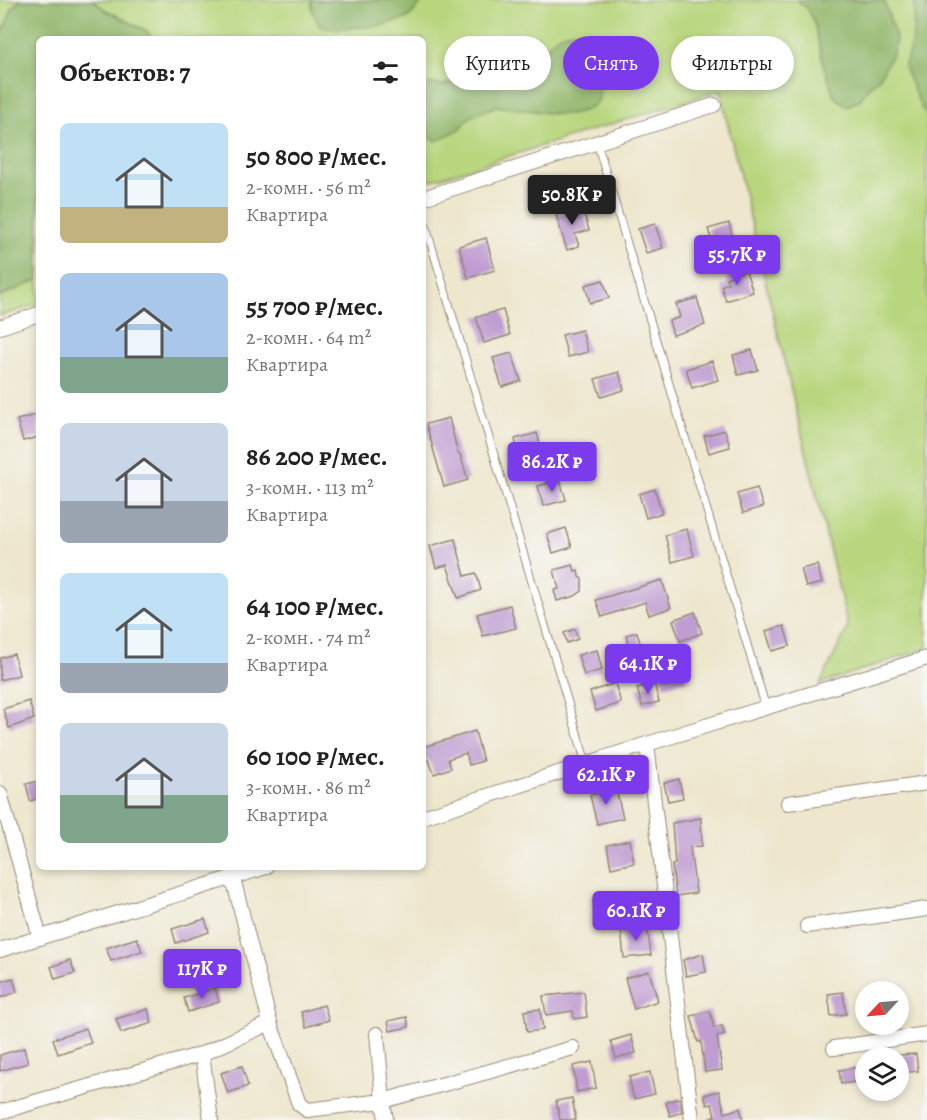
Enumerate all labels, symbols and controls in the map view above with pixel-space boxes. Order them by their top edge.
chip: Купить [444,36,551,90]
chip: Снять [563,36,659,90]
chip: Фильтры [671,36,794,90]
text: Объектов: 7 [60,55,190,90]
icon: filters [369,56,402,89]
text: 50 800 ₽/мес. [246,139,387,174]
icon: home [108,147,180,219]
text: 2-комн. · 56 m² [246,174,371,201]
pin: 50.8K ₽ [517,175,627,226]
text: 50.8K ₽ [542,181,602,208]
text: Квартира [246,201,328,228]
pin: 55.7K ₽ [682,235,792,286]
text: 55.7K ₽ [708,241,766,268]
text: 55 700 ₽/мес. [246,289,384,324]
icon: home [108,297,180,369]
text: 2-комн. · 64 m² [246,324,371,351]
text: Квартира [246,351,328,378]
text: 86 200 ₽/мес. [246,439,388,474]
pin: 86.2K ₽ [497,442,607,493]
icon: home [108,447,180,519]
text: 86.2K ₽ [522,448,582,475]
text: 3-комн. · 113 m² [246,474,374,501]
text: Квартира [246,501,328,528]
text: 64 100 ₽/мес. [246,589,384,624]
icon: home [108,597,180,669]
text: 2-комн. · 74 m² [246,624,370,651]
pin: 64.1K ₽ [593,644,703,695]
text: 64.1K ₽ [619,650,677,677]
text: Квартира [246,651,328,678]
text: 60 100 ₽/мес. [246,739,385,774]
icon: home [108,747,180,819]
pin: 62.1K ₽ [551,755,661,806]
text: 62.1K ₽ [577,761,635,788]
text: 3-комн. · 86 m² [246,774,371,801]
text: Квартира [246,801,328,828]
pin: 60.1K ₽ [581,891,691,942]
text: 60.1K ₽ [607,897,665,924]
pin: 117K ₽ [153,949,251,1000]
text: 117K ₽ [177,955,227,982]
north arrow [855,981,909,1035]
map controls [855,981,909,1101]
button: layers [855,1047,909,1101]

